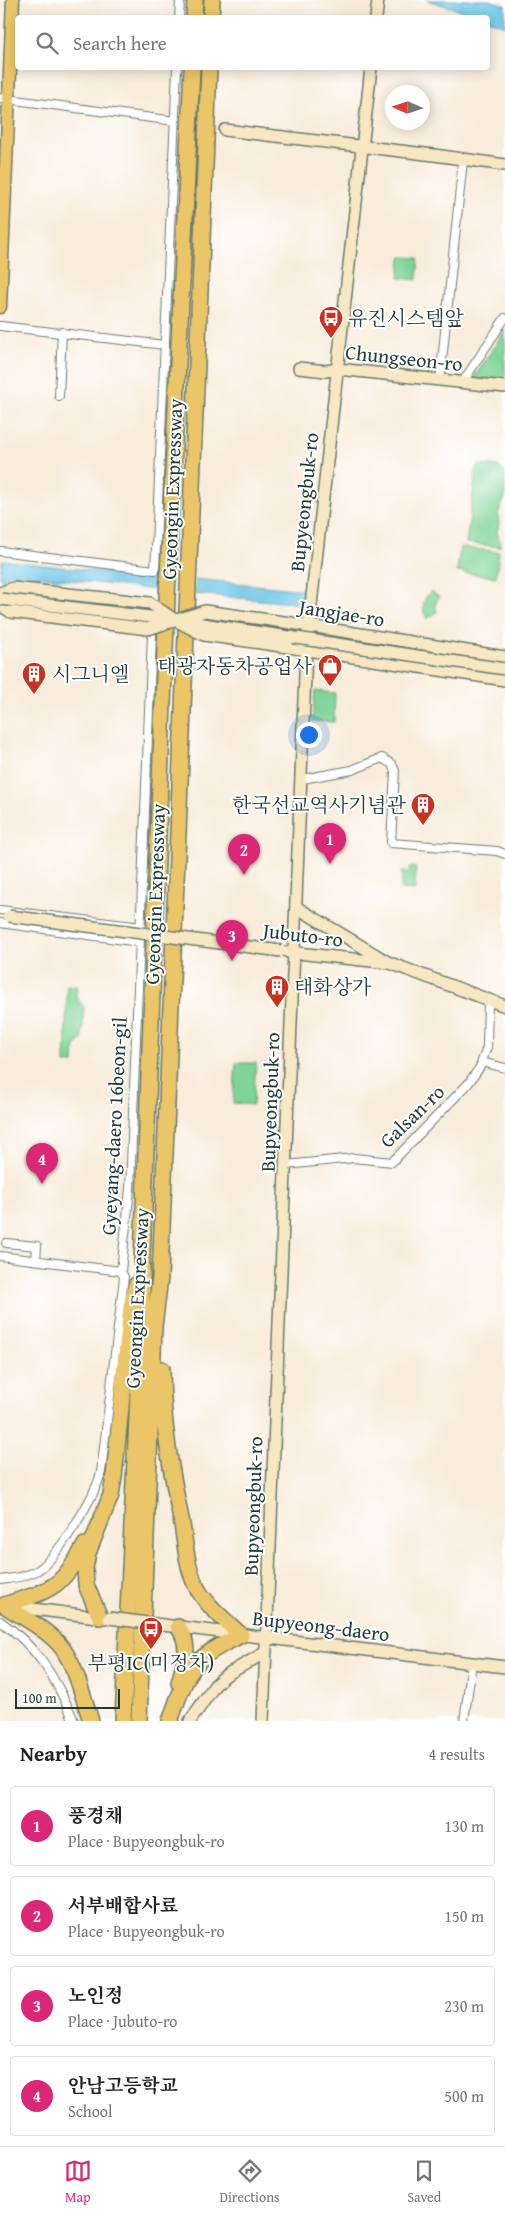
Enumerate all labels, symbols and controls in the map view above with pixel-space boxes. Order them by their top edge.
search box [15,15,490,70]
icon: search [33,29,61,57]
text: Search here [73,29,167,57]
north arrow [385,85,430,130]
place label: 유진시스템앞 [348,303,465,332]
bus stop icon: 유진시스템앞 [318,305,344,339]
street label: Chungseon-ro [344,337,464,378]
street label: Gyeongin Expressway [154,398,189,580]
street label: Bupyeongbuk-ro [282,431,325,573]
street label: Jangjae-ro [294,591,387,634]
place label: 태광자동차공업사 [157,651,313,680]
shop icon: 태광자동차공업사 [317,653,343,687]
place label: 시그니엘 [52,659,129,688]
building icon: 시그니엘 [21,661,47,695]
your location [296,722,322,748]
place label: 한국선교역사기념관 [232,790,407,819]
building icon: 한국선교역사기념관 [410,792,436,826]
street label: Gyeongin Expressway [137,803,172,985]
pin: 1 [314,823,346,864]
pin: 2 [228,834,260,875]
street label: Jubuto-ro [258,915,345,954]
pin: 3 [216,920,248,961]
place label: 태화상가 [294,972,372,1001]
building icon: 태화상가 [264,974,290,1008]
street label: Gyeyang-daero 16beon-gil [93,1016,134,1236]
street label: Bupyeongbuk-ro [253,1032,286,1172]
street label: Galsan-ro [373,1077,451,1154]
pin: 4 [26,1143,58,1184]
street label: Gyeongin Expressway [117,1207,156,1389]
street label: Bupyeongbuk-ro [236,1436,269,1576]
street label: Bupyeong-daero [251,1603,391,1648]
bus stop icon: 부평IC(미정차) [138,1616,164,1650]
place label: 부평IC(미정차) [88,1648,214,1677]
scale bar [15,1686,120,1709]
text: 100 m [22,1688,57,1708]
text: Nearby [20,1738,87,1769]
text: 4 results [428,1742,485,1766]
text: 풍경채 [68,1801,123,1829]
text: 1 [33,1814,41,1838]
text: 130 m [444,1814,484,1838]
text: Place · Bupyeongbuk-ro [68,1829,225,1853]
text: 서부배합사료 [68,1891,178,1919]
text: 2 [33,1904,41,1928]
text: 150 m [444,1904,484,1928]
text: Place · Bupyeongbuk-ro [68,1919,225,1943]
text: 노인정 [68,1981,123,2009]
text: 3 [33,1994,41,2018]
text: 230 m [444,1994,484,2018]
text: Place · Jubuto-ro [68,2009,177,2033]
text: 안남고등학교 [68,2071,178,2099]
text: 4 [33,2084,41,2108]
text: 500 m [444,2084,484,2108]
text: School [68,2099,112,2123]
tab: Map [64,2157,92,2207]
tab: Directions [219,2157,280,2207]
tab: Saved [407,2157,441,2207]

